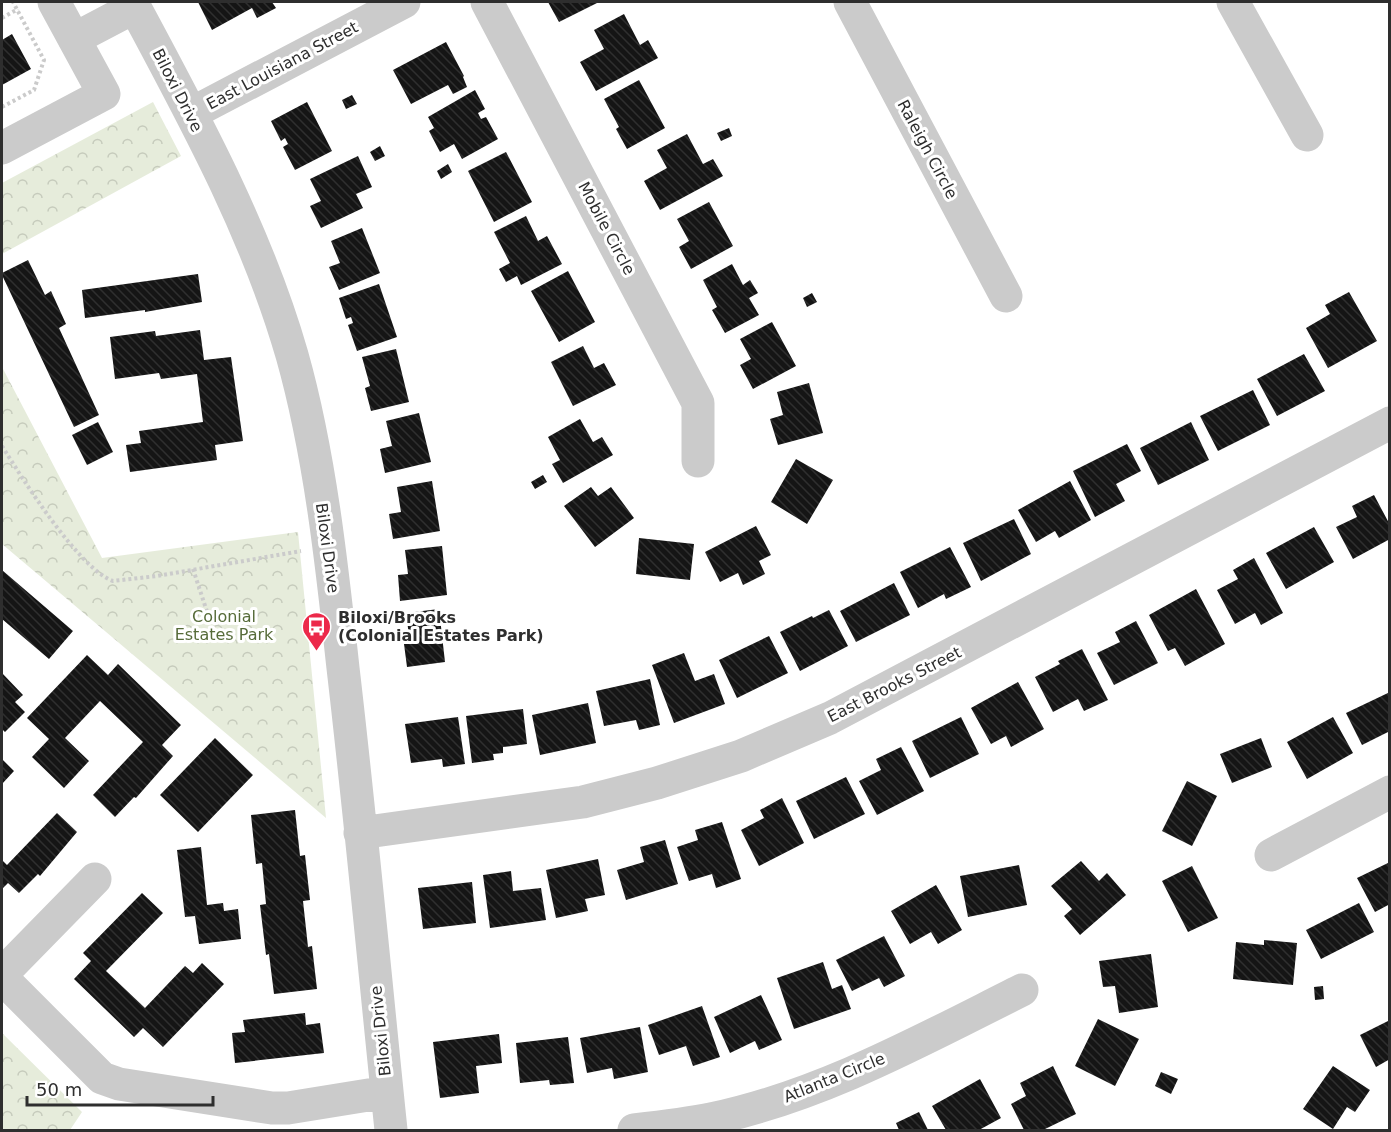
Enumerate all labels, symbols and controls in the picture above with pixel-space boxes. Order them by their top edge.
street label: East Louisiana Street [203,17,361,113]
street label: Biloxi Drive [148,45,207,135]
street label: Raleigh Circle [893,96,962,202]
street label: Mobile Circle [574,179,639,278]
street label: Biloxi Drive [312,502,343,594]
park label: Colonial Estates Park [175,607,274,644]
place label: Biloxi/Brooks (Colonial Estates Park) [338,608,544,645]
bus stop icon: Biloxi/Brooks (Colonial Estates Park) [301,610,333,652]
street label: East Brooks Street [824,642,964,726]
street label: Biloxi Drive [366,985,395,1077]
street label: Atlanta Circle [781,1049,888,1106]
scale bar [27,1069,213,1107]
text: 50 m [36,1079,82,1100]

